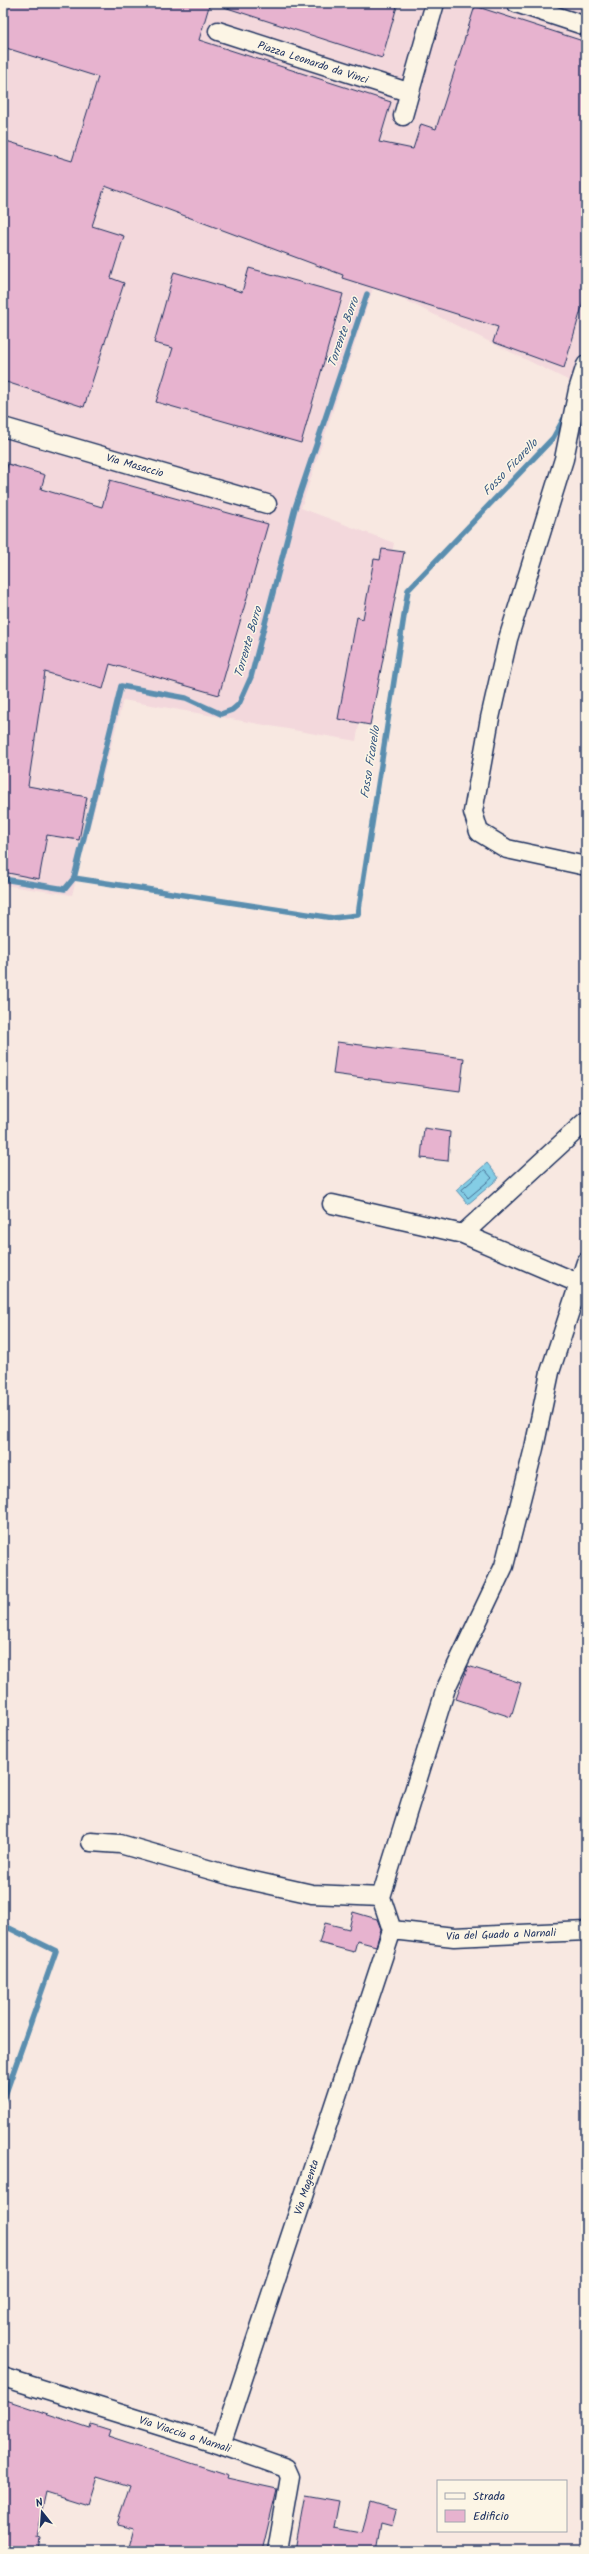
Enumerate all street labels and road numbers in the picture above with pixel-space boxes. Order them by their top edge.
street label: Piazza Leonardo da Vinci [255,37,371,89]
street label: Via Masaccio [104,449,166,483]
street label: Via del Guado a Narnali [446,1924,557,1946]
street label: Via Magenta [290,2157,324,2217]
street label: Via Viaccia a Narnali [136,2412,233,2458]

